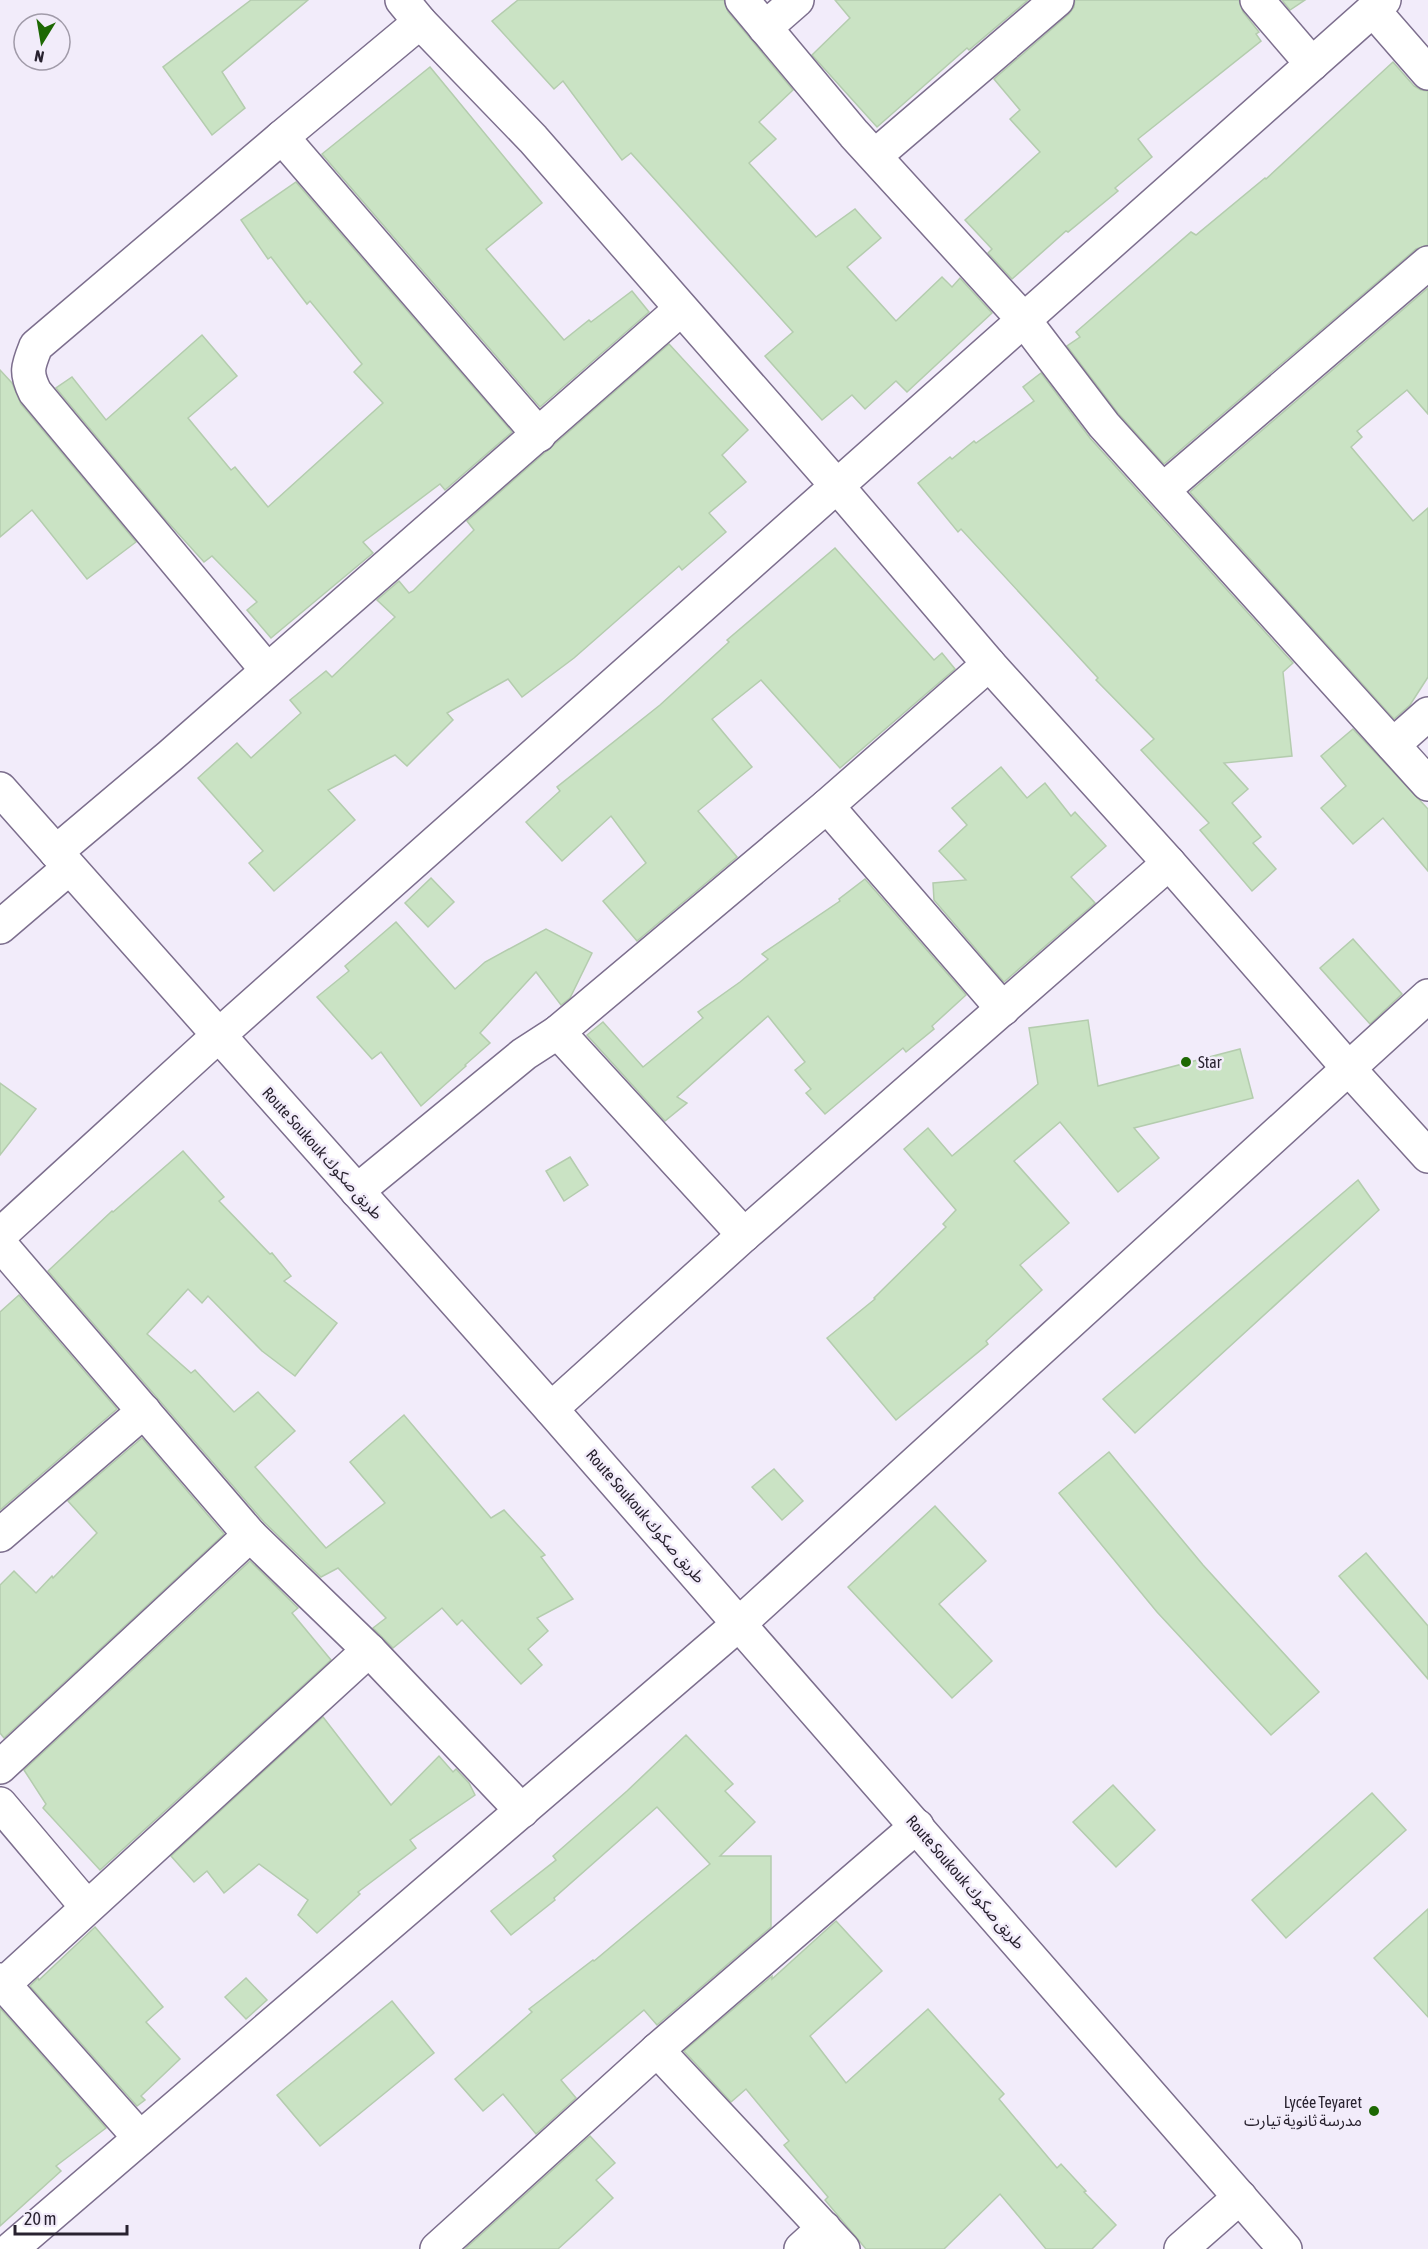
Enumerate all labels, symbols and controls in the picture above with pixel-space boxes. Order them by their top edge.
north arrow [12,12,72,72]
text: N [33,47,45,66]
place label: Star [1198,1053,1222,1071]
marker: Star [1179,1055,1193,1069]
street label: Route Soukouk طريق صكوك [258,1083,387,1224]
street label: Route Soukouk طريق صكوك [582,1446,709,1588]
street label: Route Soukouk طريق صكوك [902,1812,1029,1954]
place label: Lycée Teyaret مدرسة ثانوية تيارت [1244,2093,1362,2130]
marker: Lycée Teyaret مدرسة ثانوية تيارت [1367,2104,1381,2118]
scale bar [15,2198,128,2236]
text: 20 m [24,2208,56,2229]

